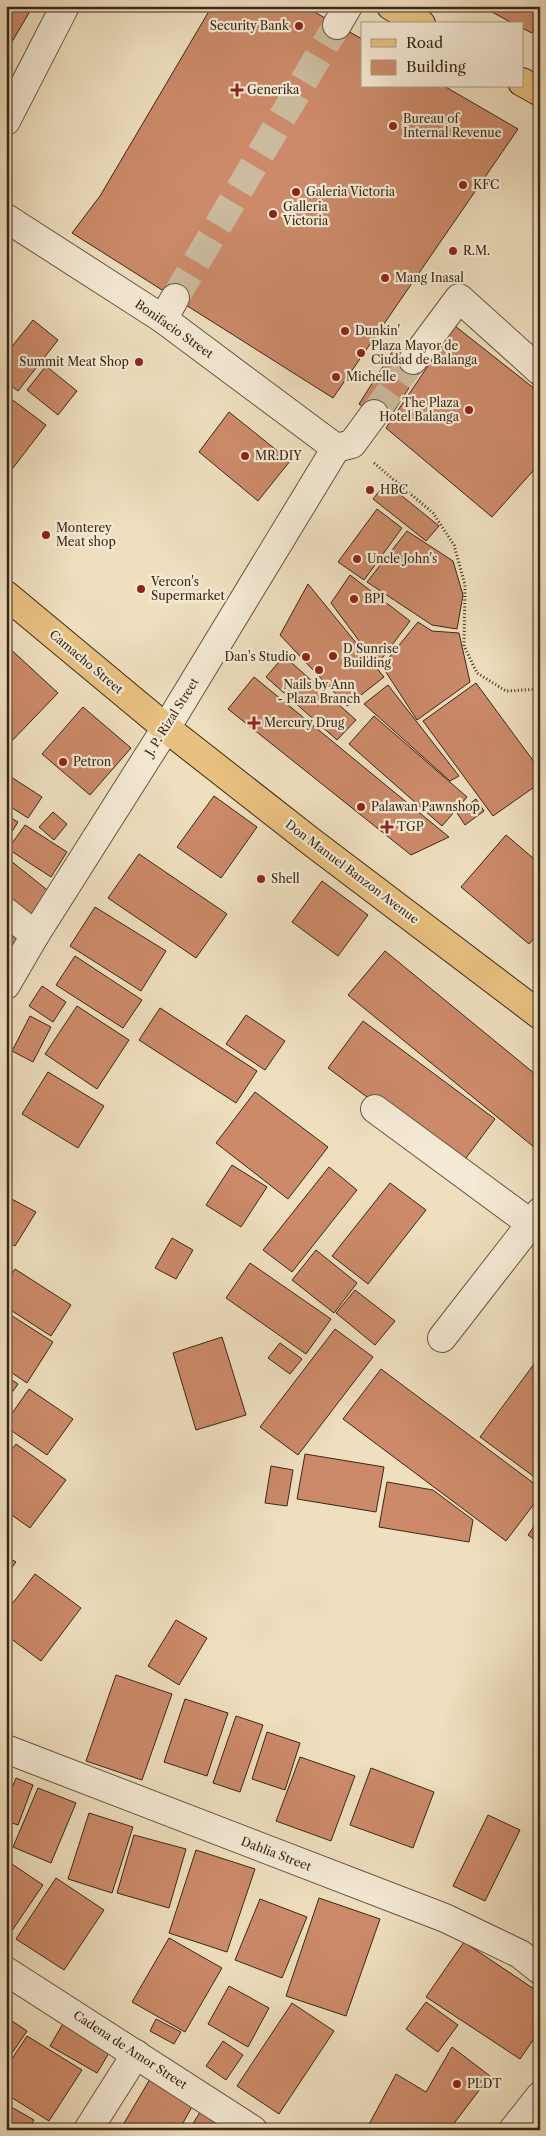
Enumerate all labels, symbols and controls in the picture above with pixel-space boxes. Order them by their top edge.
place label: Security Bank [210,18,290,33]
marker: Security Bank [293,20,305,32]
legend [361,22,524,88]
text: Road [406,33,443,52]
text: Building [406,57,466,76]
place label: Generika [247,82,300,97]
marker: Generika [231,84,243,96]
place label: Bureau of Internal Revenue [403,111,502,140]
marker: Bureau of Internal Revenue [387,120,399,132]
place label: KFC [473,177,499,192]
marker: KFC [457,179,469,191]
place label: Galeria Victoria [306,184,396,199]
marker: Galeria Victoria [290,186,302,198]
place label: Galleria Victoria [282,199,329,228]
marker: Galleria Victoria [267,208,279,220]
place label: R.M. [463,243,490,258]
marker: R.M. [447,245,459,257]
place label: Mang Inasal [395,270,464,285]
marker: Mang Inasal [379,272,391,284]
street label: Bonifacio Street [132,296,217,362]
place label: Dunkin' [355,323,400,338]
marker: Dunkin' [339,325,351,337]
place label: Plaza Mayor de Ciudad de Balanga [371,338,478,367]
marker: Plaza Mayor de Ciudad de Balanga [355,347,367,359]
place label: Summit Meat Shop [19,354,129,369]
marker: Summit Meat Shop [133,356,145,368]
place label: Michelle [346,369,396,384]
marker: Michelle [330,371,342,383]
place label: The Plaza Hotel Balanga [379,395,460,424]
marker: The Plaza Hotel Balanga [463,404,475,416]
place label: MR.DIY [255,448,302,463]
marker: MR.DIY [239,450,251,462]
place label: HBC [380,482,408,497]
marker: HBC [364,484,376,496]
place label: Monterey Meat shop [56,520,116,549]
marker: Monterey Meat shop [40,529,52,541]
place label: Uncle John's [367,551,437,566]
marker: Uncle John's [351,553,363,565]
place label: Vercon's Supermarket [150,574,225,603]
marker: Vercon's Supermarket [135,583,147,595]
place label: BPI [364,591,385,606]
marker: BPI [348,593,360,605]
street label: Camacho Street [46,626,127,697]
place label: D Sunrise Building [343,641,399,670]
place label: Dan's Studio [225,649,296,664]
marker: D Sunrise Building [327,650,339,662]
marker: Dan's Studio [300,651,312,663]
marker: Nails by Ann - Plaza Branch [313,664,325,676]
street label: J. P. Rizal Street [140,674,202,760]
place label: Nails by Ann - Plaza Branch [277,677,361,706]
place label: Mercury Drug [264,715,345,730]
marker: Mercury Drug [248,717,260,729]
place label: Petron [73,754,112,769]
marker: Petron [57,756,69,768]
place label: Palawan Pawnshop [371,799,480,814]
marker: Palawan Pawnshop [355,801,367,813]
street label: Don Manuel Banzon Avenue [283,817,422,927]
place label: TGP [397,819,424,834]
marker: TGP [381,821,393,833]
place label: Shell [271,871,300,886]
marker: Shell [255,873,267,885]
street label: Dahlia Street [239,1833,314,1874]
street label: Cadena de Amor Street [71,2007,191,2092]
place label: PLDT [467,2076,501,2091]
marker: PLDT [451,2078,463,2090]

